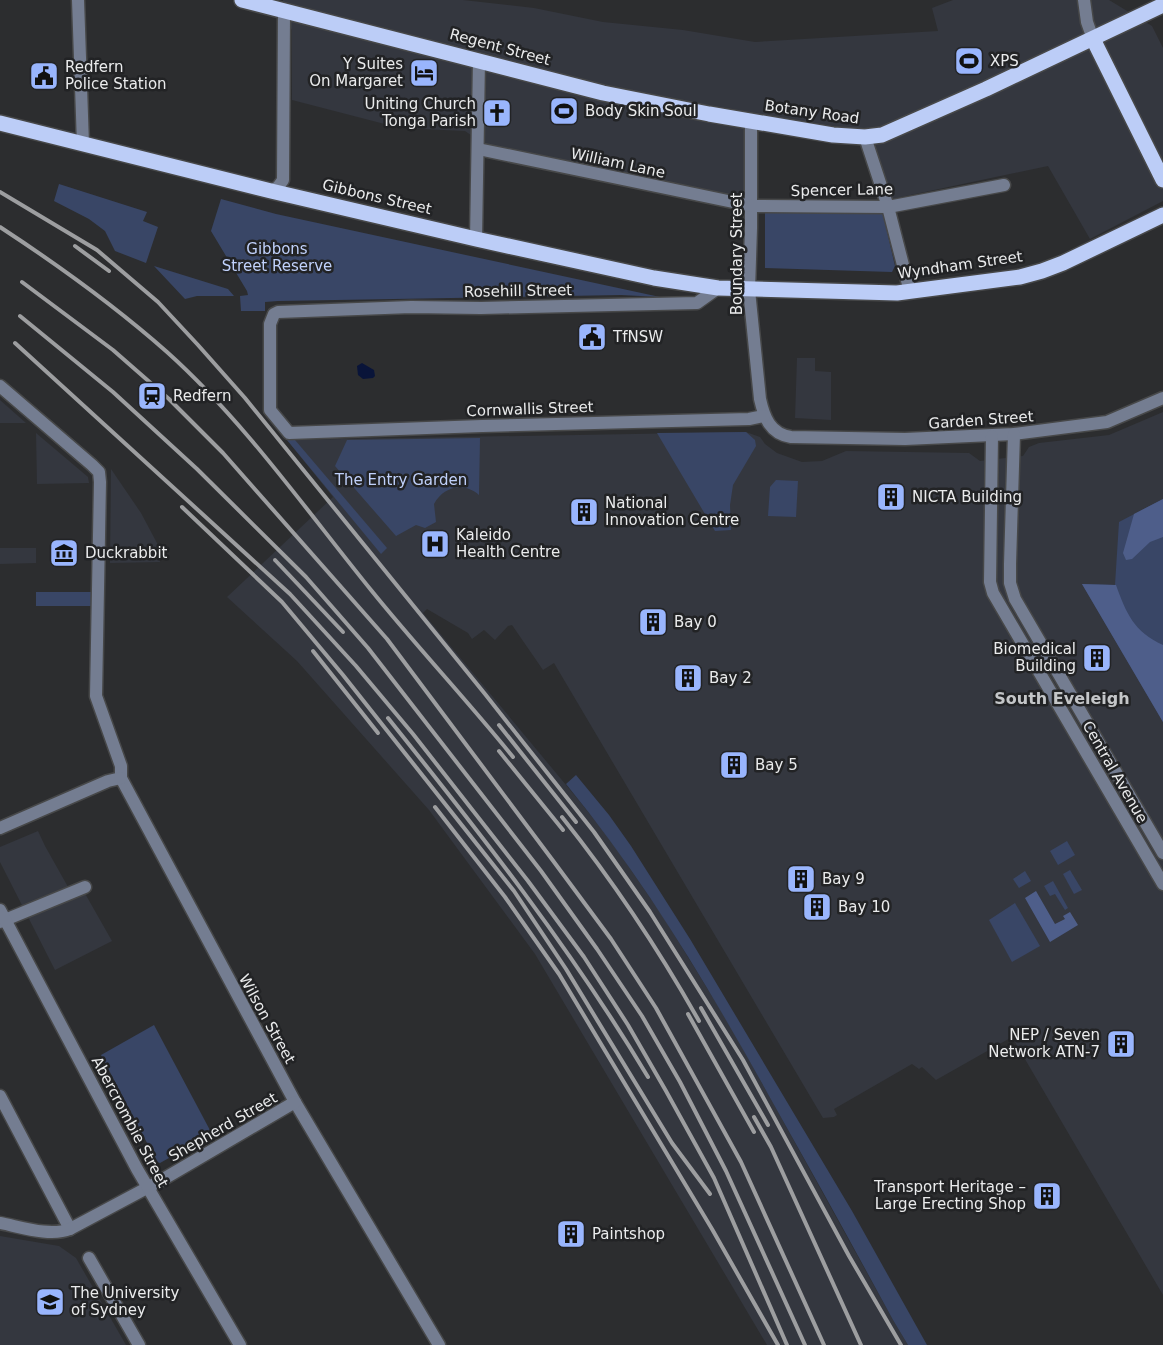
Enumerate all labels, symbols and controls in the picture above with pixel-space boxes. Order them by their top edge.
street label: Regent Street [448,25,552,69]
sports icon: XPS [953,45,985,77]
place label: XPS [990,52,1019,70]
place label: Y Suites On Margaret [309,55,403,90]
hotel icon: Y Suites On Margaret [408,57,440,89]
place label: Redfern Police Station [65,58,167,93]
public building icon: Redfern Police Station [28,60,60,92]
place label: Uniting Church Tonga Parish [364,95,476,130]
sports icon: Body Skin Soul [548,95,580,127]
street label: Botany Road [764,96,860,128]
church icon: Uniting Church Tonga Parish [481,97,513,129]
place label: Body Skin Soul [585,102,697,120]
street label: William Lane [569,144,667,182]
street label: Gibbons Street [321,176,434,218]
street label: Spencer Lane [791,180,893,200]
street label: Boundary Street [728,193,746,315]
park label: Gibbons Street Reserve [222,240,332,275]
street label: Wyndham Street [896,247,1024,283]
street label: Rosehill Street [464,281,572,301]
public building icon: TfNSW [576,321,608,353]
place label: TfNSW [612,328,663,346]
station icon: Redfern [136,380,168,412]
place label: Redfern [173,387,231,405]
street label: Cornwallis Street [466,398,594,420]
street label: Garden Street [928,407,1034,433]
park label: The Entry Garden [334,471,467,489]
building icon: NICTA Building [875,481,907,513]
place label: NICTA Building [912,488,1022,506]
place label: National Innovation Centre [605,494,739,529]
building icon: National Innovation Centre [568,496,600,528]
place label: Kaleido Health Centre [456,526,560,561]
hospital icon: Kaleido Health Centre [419,528,451,560]
museum icon: Duckrabbit [48,537,80,569]
place label: Duckrabbit [85,544,168,562]
building icon: Bay 0 [637,606,669,638]
place label: Bay 0 [674,613,717,631]
place label: Biomedical Building [993,640,1076,675]
building icon: Biomedical Building [1081,642,1113,674]
building icon: Bay 2 [672,662,704,694]
place label: Bay 2 [709,669,752,687]
district label: South Eveleigh [994,689,1130,708]
street label: Central Avenue [1078,718,1152,826]
building icon: Bay 5 [718,749,750,781]
place label: Bay 5 [755,756,798,774]
building icon: Bay 9 [785,863,817,895]
place label: Bay 9 [822,870,865,888]
building icon: Bay 10 [801,891,833,923]
place label: Bay 10 [838,898,890,916]
street label: Wilson Street [235,971,299,1067]
place label: NEP / Seven Network ATN-7 [988,1026,1100,1061]
building icon: NEP / Seven Network ATN-7 [1105,1028,1137,1060]
street label: Abercrombie Street [88,1053,172,1191]
street label: Shepherd Street [166,1089,281,1165]
place label: Transport Heritage – Large Erecting Shop [873,1178,1026,1213]
building icon: Transport Heritage – Large Erecting Shop [1031,1180,1063,1212]
building icon: Paintshop [555,1218,587,1250]
place label: Paintshop [592,1225,665,1243]
place label: The University of Sydney [70,1284,179,1319]
school or university icon: The University of Sydney [34,1286,66,1318]

